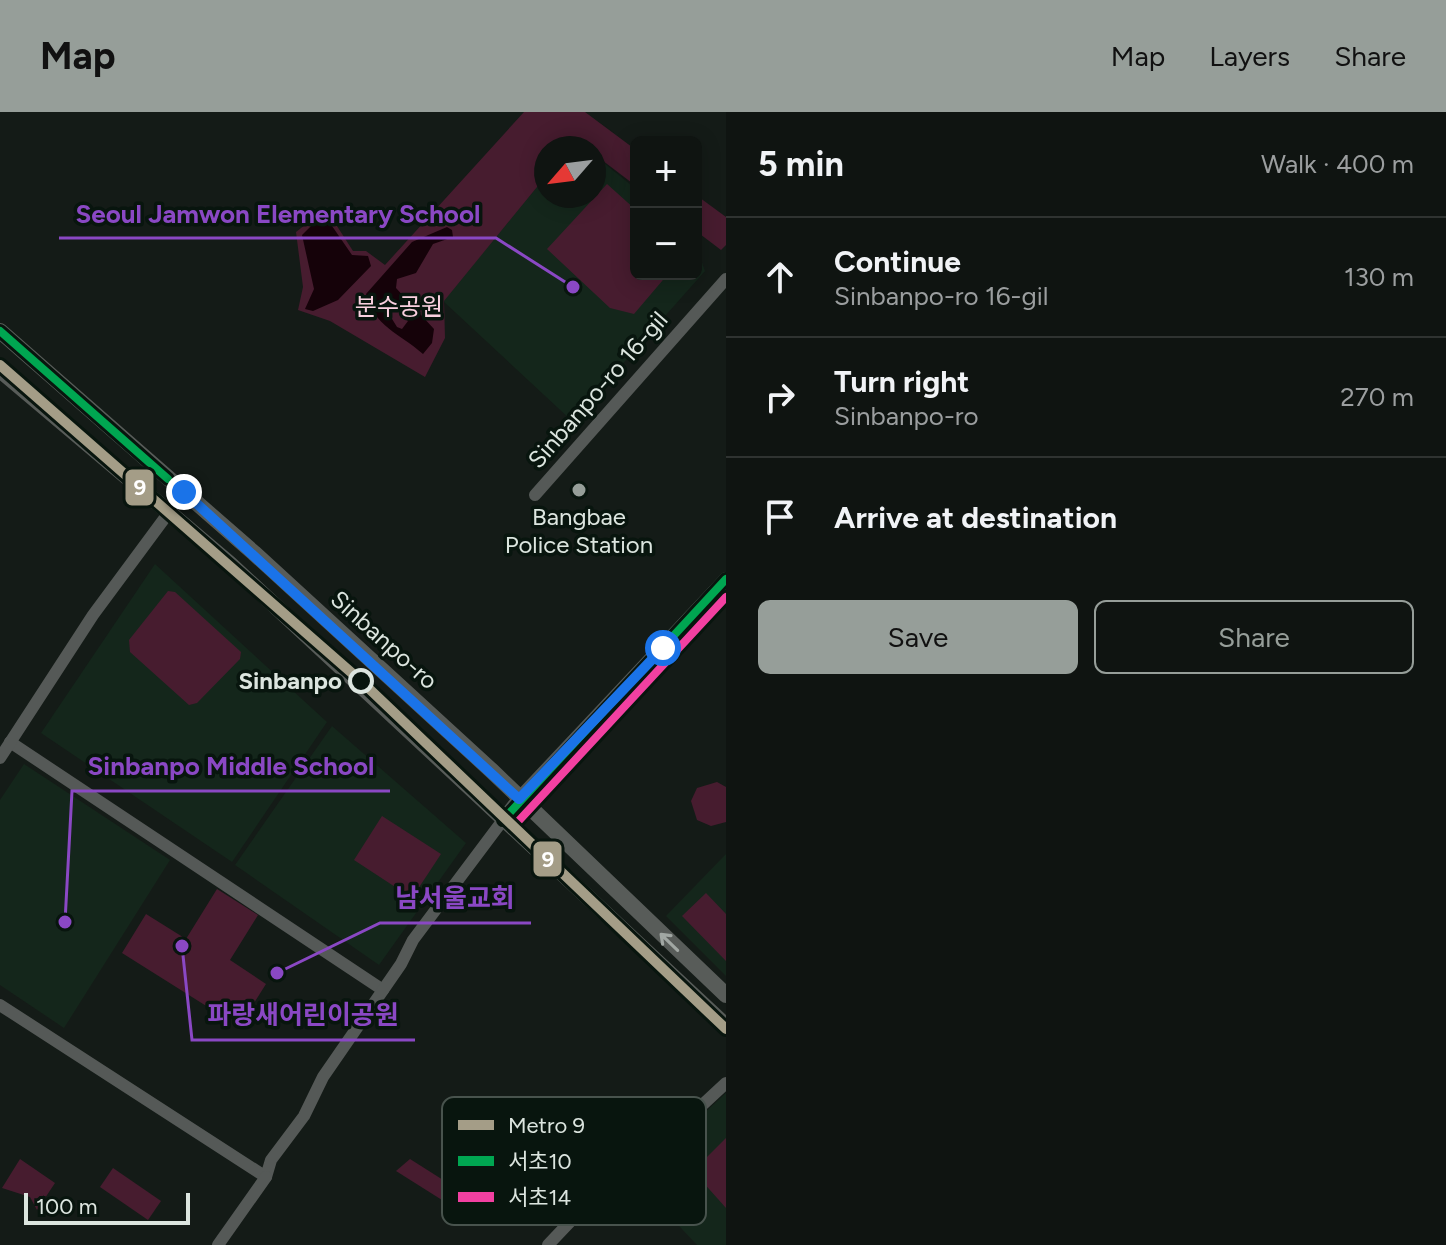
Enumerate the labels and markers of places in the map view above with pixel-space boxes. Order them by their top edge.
callout: Seoul Jamwon Elementary School [59,188,496,238]
marker: Bangbae Police Station [570,481,588,499]
place label: Bangbae Police Station [505,502,653,559]
place label: Sinbanpo [238,666,342,695]
marker: Sinbanpo [349,669,373,693]
callout: Sinbanpo Middle School [72,741,390,791]
callout: 남서울교회 [380,873,531,923]
callout: 파랑새어린이공원 [192,990,415,1040]

